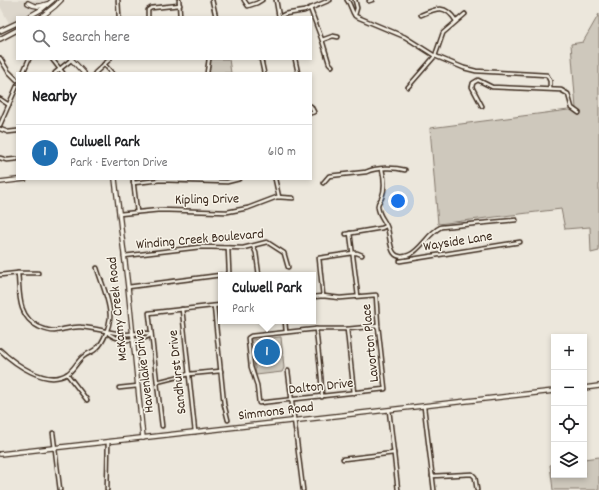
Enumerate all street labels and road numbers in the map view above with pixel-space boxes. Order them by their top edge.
street label: Kipling Drive [175,189,239,211]
street label: Winding Creek Boulevard [135,224,265,256]
street label: Wayside Lane [422,227,494,257]
street label: McKamy Creek Road [103,256,133,362]
street label: Lavorton Place [357,303,385,383]
street label: Havenlake Drive [130,328,160,414]
street label: Sandhurst Drive [164,329,192,415]
street label: Dalton Drive [288,374,354,400]
street label: Simmons Road [237,397,315,427]

